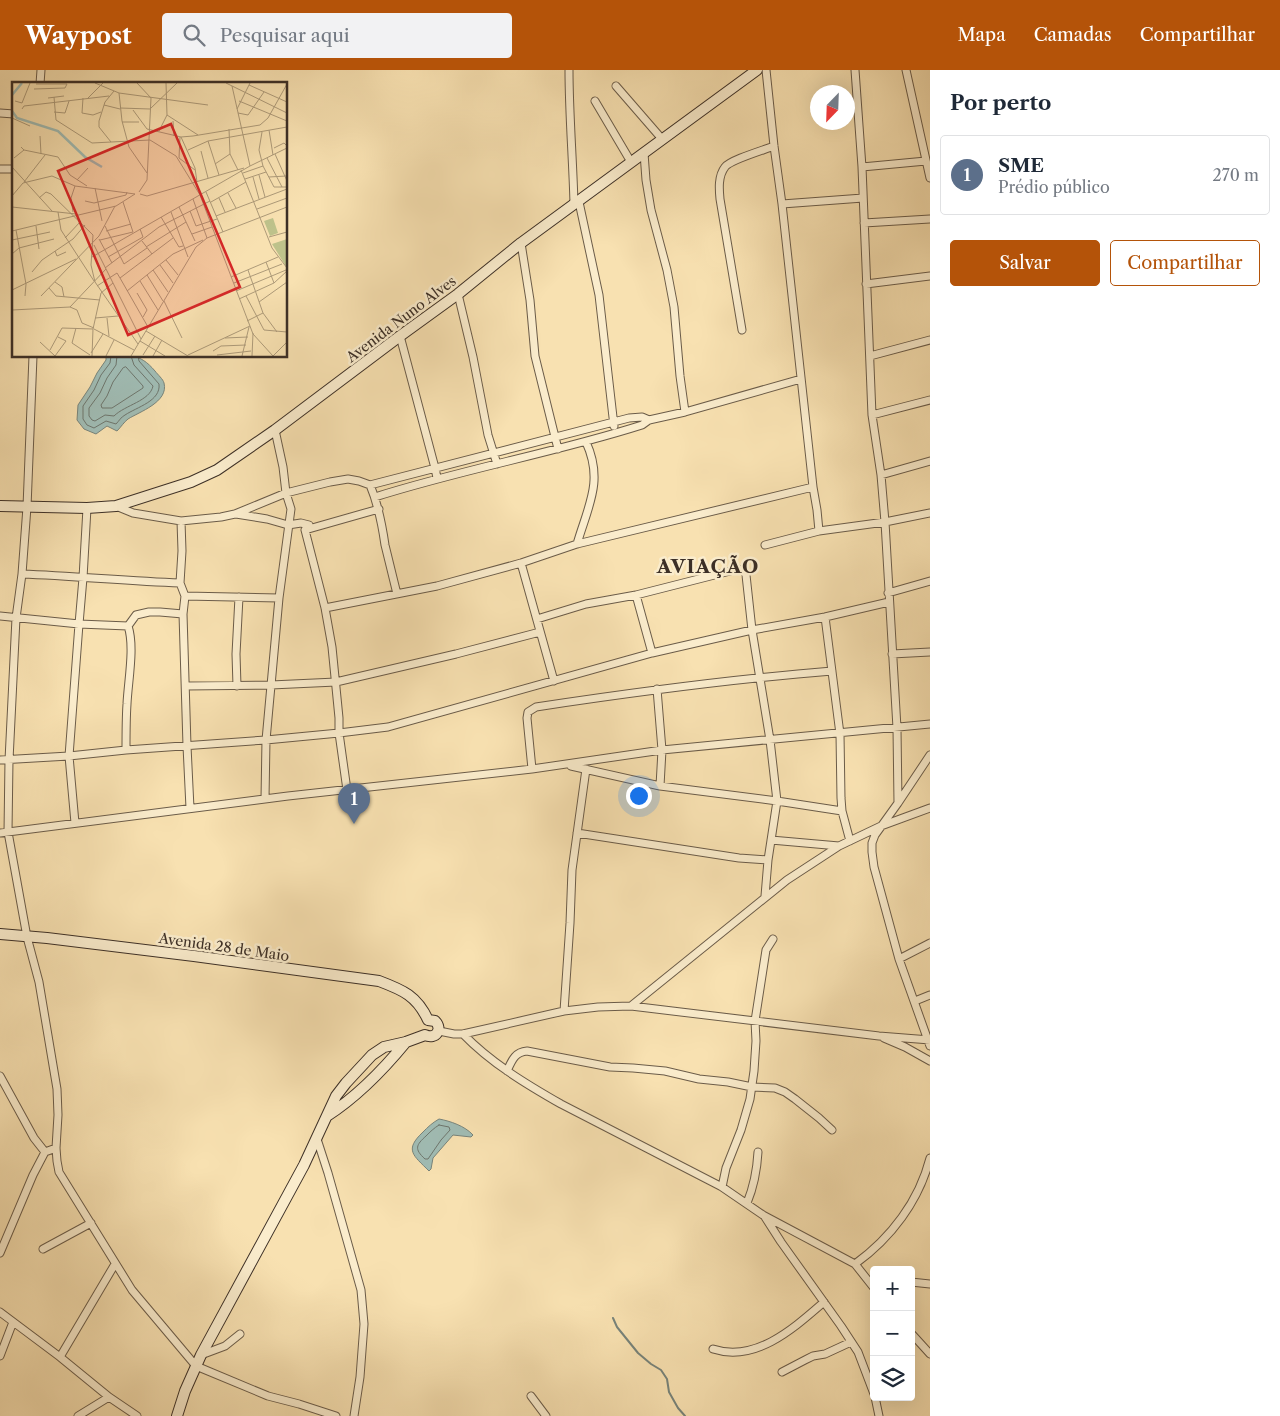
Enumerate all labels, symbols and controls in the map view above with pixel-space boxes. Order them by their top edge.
search box [162,13,512,58]
text: Waypost [25,21,132,50]
icon: search [180,21,208,49]
text: Pesquisar aqui [220,24,350,47]
text: Mapa [958,24,1006,46]
text: Camadas [1034,24,1112,46]
text: Compartilhar [1140,24,1255,46]
inset map [12,82,288,358]
north arrow [810,85,855,130]
text: Por perto [950,90,1051,115]
text: SME [998,154,1044,177]
text: 1 [963,165,971,185]
text: 270 m [1213,165,1259,185]
text: Prédio público [998,177,1110,197]
button: Salvar [950,240,1100,286]
button: Compartilhar [1110,240,1260,286]
street label: Avenida Nuno Alves [342,272,460,367]
district label: AVIAÇÃO [656,555,759,578]
pin: 1 [338,783,370,824]
your location [626,783,652,809]
street label: Avenida 28 de Maio [157,929,290,965]
map controls [870,1266,915,1401]
button: + [870,1266,915,1311]
button: − [870,1311,915,1356]
button: layers [870,1356,915,1401]

